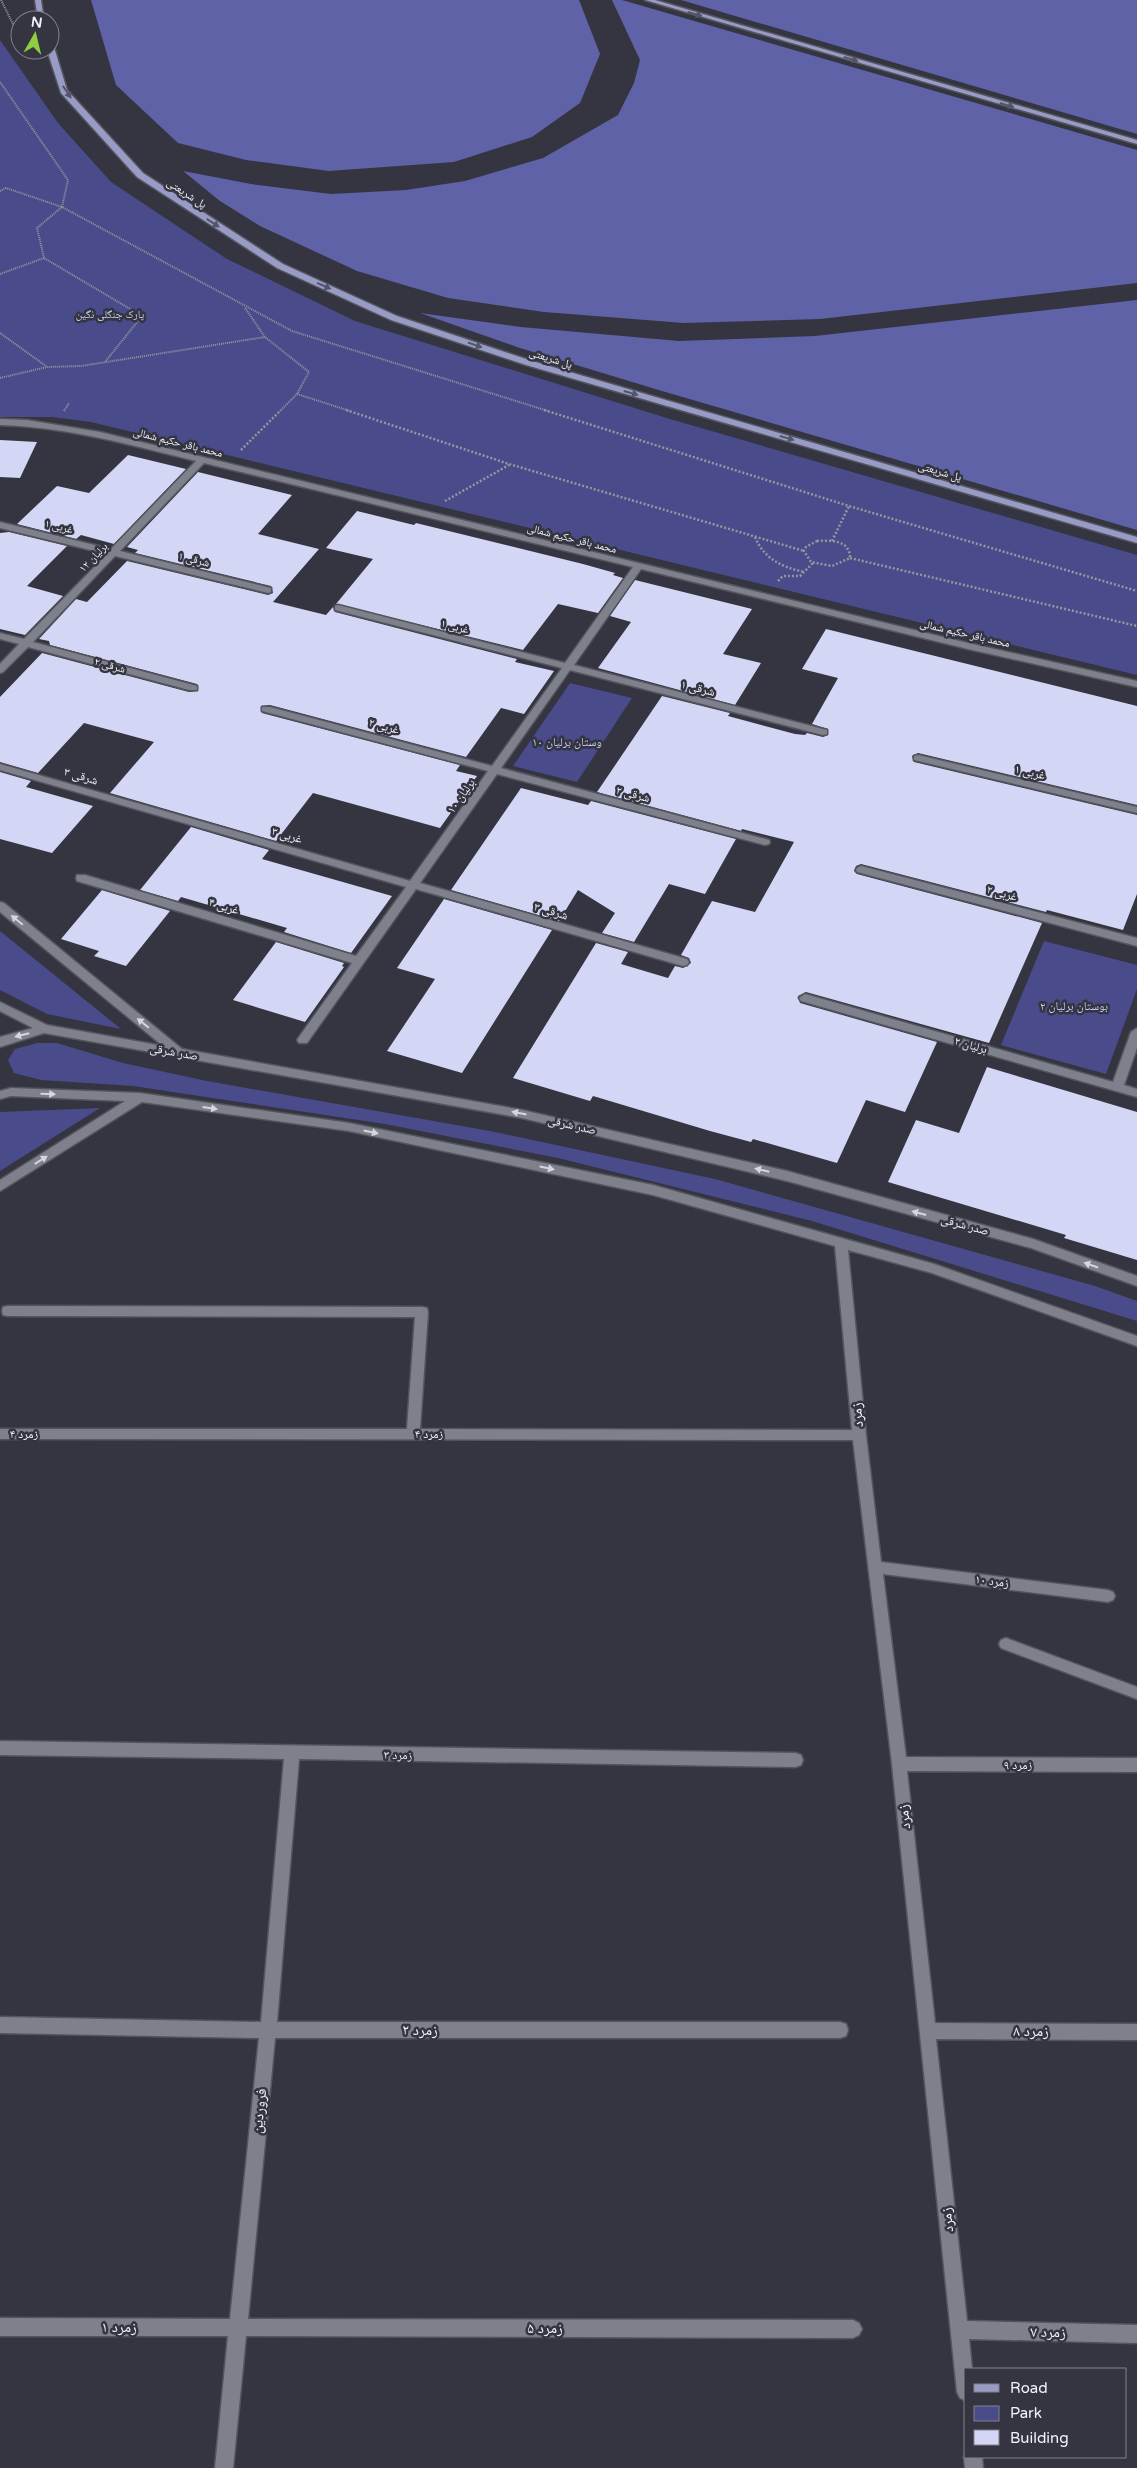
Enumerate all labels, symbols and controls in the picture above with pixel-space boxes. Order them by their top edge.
north arrow [10,10,60,60]
one-way arrow [688,11,703,19]
text: N [30,13,43,32]
one-way arrow [844,56,859,64]
one-way arrow [62,85,72,99]
one-way arrow [1000,101,1015,109]
street label: پل شریعتی [164,176,209,211]
one-way arrow [206,218,220,227]
one-way arrow [317,283,331,291]
park label: پارک جنگلی نگین [76,308,144,321]
one-way arrow [468,342,483,349]
street label: پل شریعتی [528,346,574,371]
one-way arrow [623,389,638,397]
street label: محمد باقر حکیم شمالی [132,425,224,461]
one-way arrow [779,435,794,443]
street label: پل شریعتی [917,459,963,484]
street label: ۱ غربی [44,517,75,536]
street label: محمد باقر حکیم شمالی [526,521,618,557]
street label: برلیان ۱۲ [76,540,110,575]
street label: ۱ شرقی [177,549,211,570]
street label: ۱ غربی [439,617,471,637]
street label: محمد باقر حکیم شمالی [918,617,1011,651]
street label: ۲ شرقی [93,655,127,676]
street label: ۱ شرقی [680,677,717,699]
street label: ۲ غربی [367,715,401,737]
park label: وستان برلیان ۱۰ [532,735,602,749]
street label: ۱ غربی [1013,762,1047,783]
street label: ۳ شرقی [62,765,100,788]
street label: برلیان ۱۰ [444,776,478,816]
street label: ۲ شرقی [615,783,652,805]
street label: ۳ غربی [270,824,304,846]
street label: ۲ غربی [985,882,1019,904]
street label: ۴ غربی [207,895,241,918]
street label: ۳ شرقی [532,900,570,923]
one-way arrow [11,914,24,925]
park label: بوستان برلیان ۲ [1040,999,1108,1013]
one-way arrow [136,1017,149,1028]
one-way arrow [14,1031,29,1039]
street label: برلیان ۲ [953,1034,989,1057]
street label: صدر شرقی [149,1041,199,1063]
one-way arrow [41,1090,57,1098]
one-way arrow [202,1104,218,1112]
one-way arrow [510,1109,526,1117]
street label: صدر شرقی [547,1113,597,1137]
one-way arrow [363,1128,378,1136]
one-way arrow [35,1155,48,1165]
one-way arrow [539,1165,555,1173]
one-way arrow [754,1166,769,1174]
one-way arrow [911,1208,926,1216]
street label: صدر شرقی [940,1212,990,1238]
one-way arrow [1083,1260,1098,1268]
street label: زمرد [847,1402,867,1428]
street label: زمرد ۴ [10,1427,39,1441]
street label: زمرد ۴ [415,1427,444,1441]
street label: زمرد ۱۰ [974,1572,1010,1590]
street label: زمرد ۳ [384,1748,413,1762]
street label: زمرد ۹ [1004,1758,1033,1772]
street label: زمرد [894,1803,914,1830]
street label: زمرد ۲ [402,2021,438,2039]
street label: زمرد ۸ [1013,2022,1049,2040]
street label: فروردین [248,2088,271,2135]
street label: زمرد [937,2206,957,2233]
street label: زمرد ۱ [101,2318,137,2336]
street label: زمرد ۵ [527,2319,563,2337]
street label: زمرد ۷ [1030,2323,1066,2341]
legend [964,2368,1127,2458]
text: Road [1010,2379,1048,2397]
text: Park [1010,2404,1042,2422]
text: Building [1010,2429,1069,2447]

